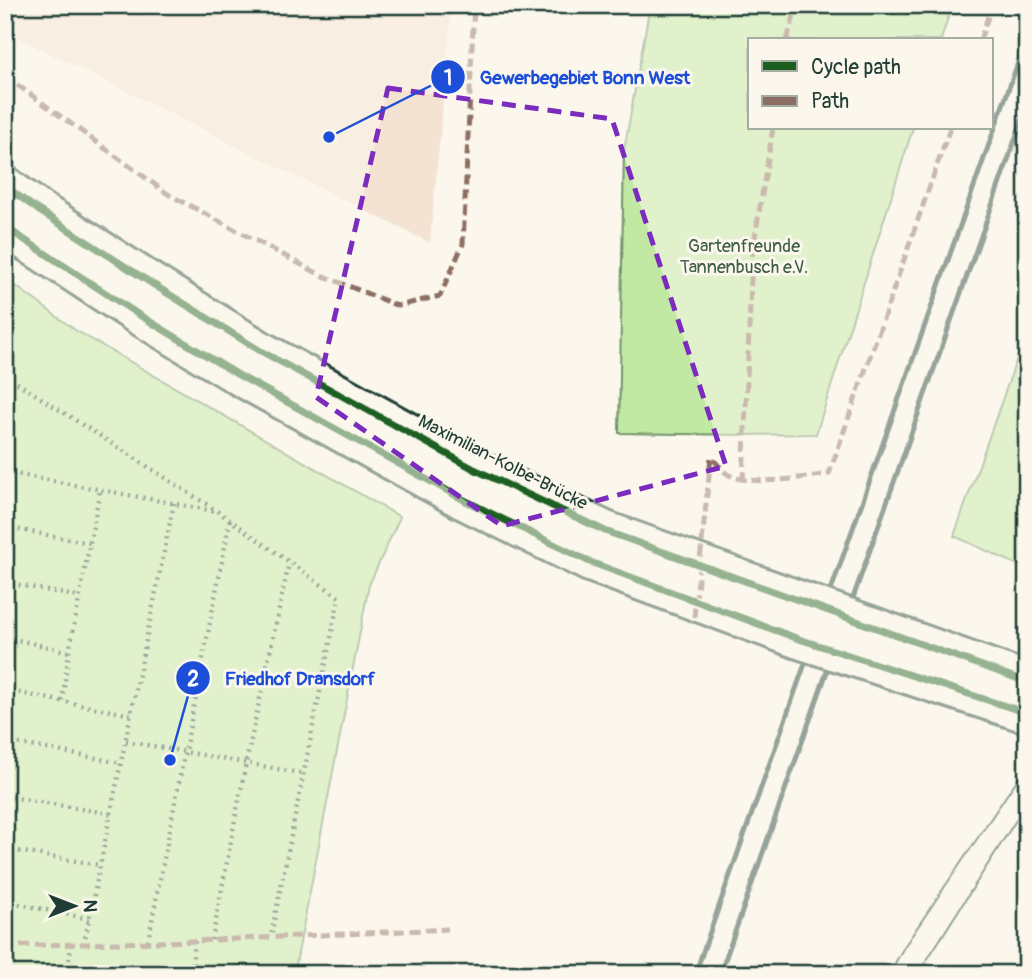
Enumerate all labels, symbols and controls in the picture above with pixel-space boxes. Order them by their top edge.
legend [748,38,993,130]
text: Cycle path [811,54,901,81]
callout: Gewerbegebiet Bonn West [430,57,704,97]
text: 1 [444,65,452,92]
text: Gewerbegebiet Bonn West [480,66,692,90]
text: Path [811,88,849,115]
park label: Gartenfreunde Tannenbusch e.V. [680,235,808,279]
street label: Maximilian-Kolbe-Brücke [414,410,591,515]
callout: Friedhof Dransdorf [176,658,389,698]
text: 2 [187,666,199,693]
text: Friedhof Dransdorf [225,667,376,691]
north arrow [38,870,108,940]
text: N [78,900,102,913]

